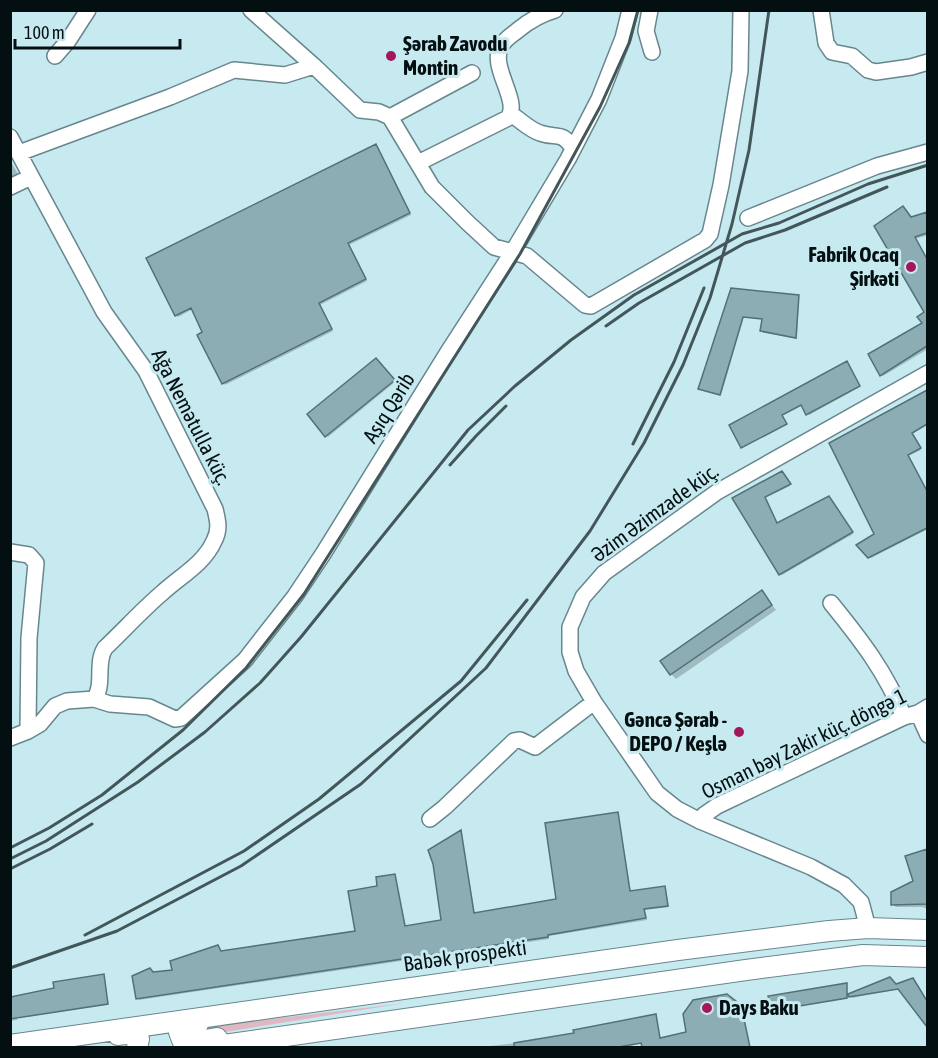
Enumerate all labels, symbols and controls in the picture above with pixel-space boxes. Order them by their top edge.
scale bar [15,12,180,50]
text: 100 m [24,22,65,43]
place label: Şərab Zavodu Montin [403,31,507,79]
marker: Şərab Zavodu Montin [384,49,398,63]
place label: Fabrik Ocaq Şirkəti [808,242,899,290]
marker: Fabrik Ocaq Şirkəti [904,260,918,274]
street label: Ağa Nemətulla küç. [147,345,236,488]
street label: Aşıq Qərib [357,368,419,447]
street label: Əzim Əzimzade küç. [587,458,722,566]
street label: Osman bəy Zakir küç. döngə 1 [697,683,910,803]
place label: Gəncə Şərab - DEPO / Keşlə [624,707,727,755]
marker: Gəncə Şərab - DEPO / Keşlə [732,725,746,739]
street label: Babək prospekti [402,934,528,976]
place label: Days Baku [719,995,799,1019]
marker: Days Baku [700,1001,714,1015]

